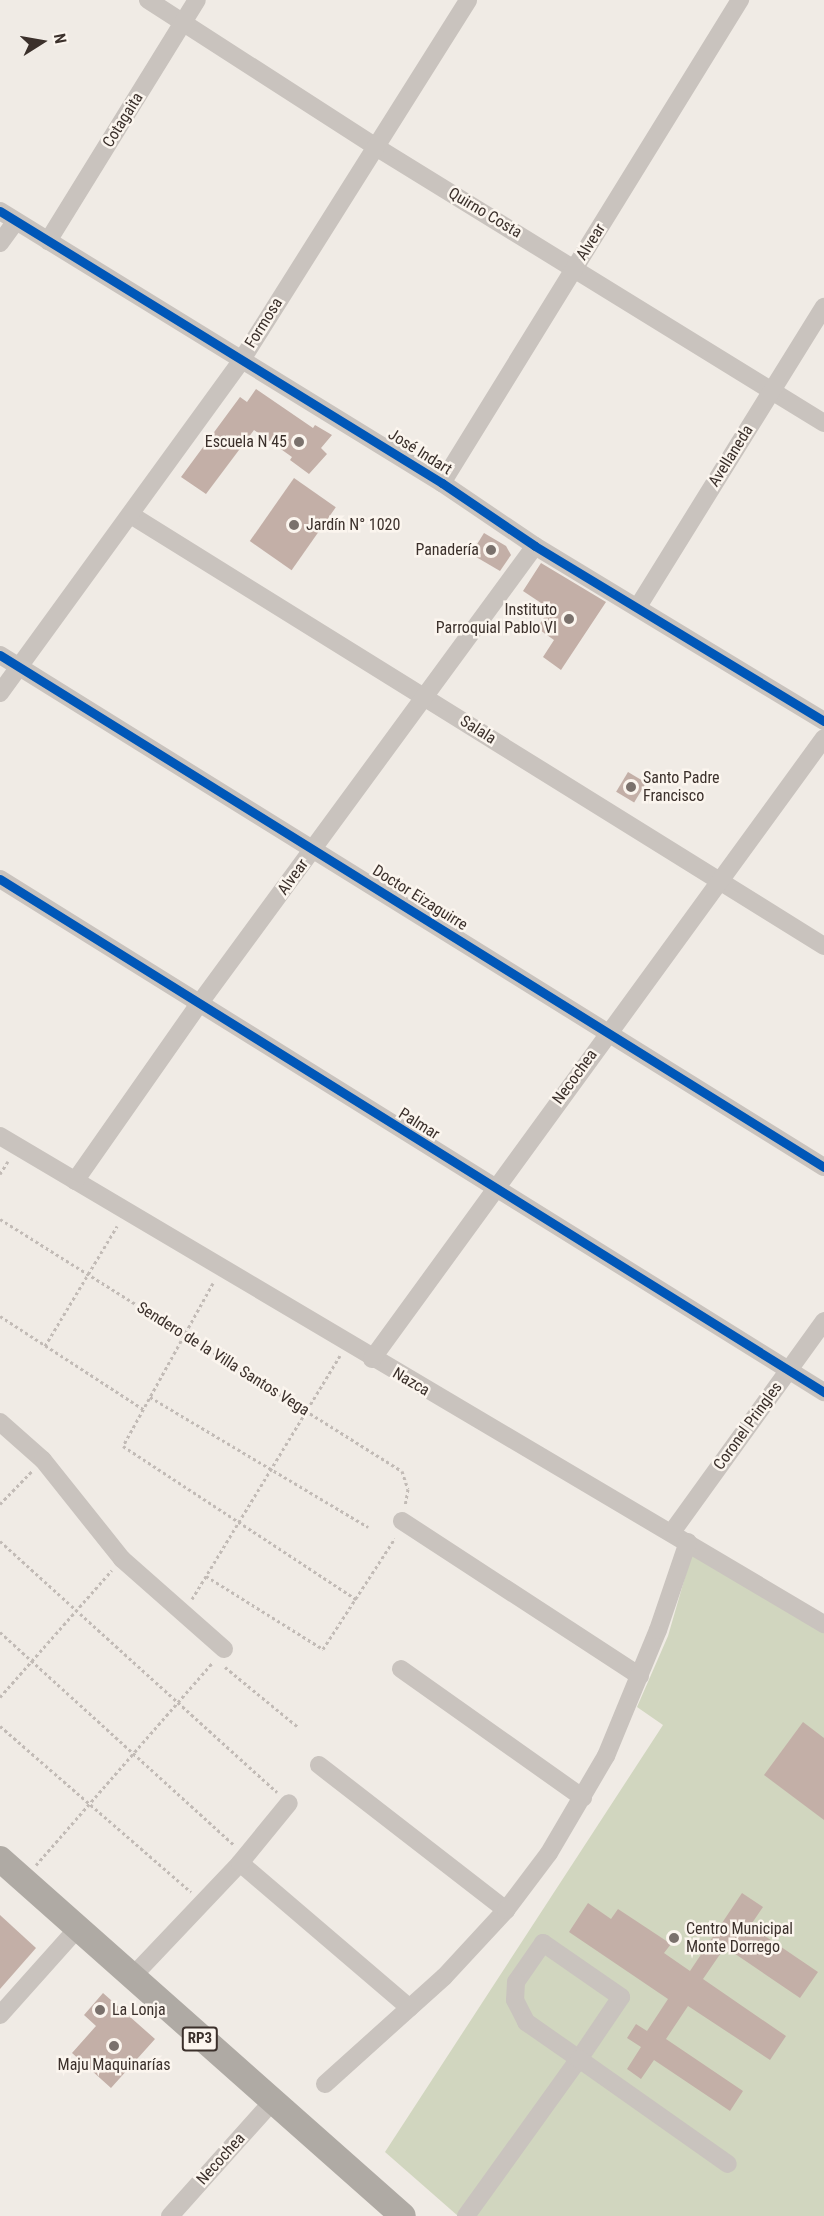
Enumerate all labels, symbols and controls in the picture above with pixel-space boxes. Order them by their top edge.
north arrow [12,12,72,72]
text: N [50,32,70,45]
street label: Cotagaita [99,89,147,151]
street label: Quirno Costa [445,184,525,242]
street label: Alvear [572,220,610,264]
street label: Formosa [241,294,287,352]
street label: Avellaneda [705,422,757,490]
street label: José Indart [385,425,455,479]
place label: Escuela N 45 [205,432,287,452]
marker: Escuela N 45 [292,435,306,449]
place label: Jardín N° 1020 [306,515,400,535]
marker: Jardín N° 1020 [287,518,301,532]
place label: Panadería [415,540,479,560]
marker: Panadería [484,543,498,557]
place label: Instituto Parroquial Pablo VI [436,600,557,638]
marker: Instituto Parroquial Pablo VI [562,612,576,626]
street label: Salala [457,712,499,748]
place label: Santo Padre Francisco [643,768,720,806]
marker: Santo Padre Francisco [624,780,638,794]
street label: Alvear [274,855,312,899]
street label: Doctor Eizaguirre [369,861,471,935]
street label: Necochea [549,1046,601,1108]
street label: Palmar [395,1104,443,1144]
street label: Sendero de la Villa Santos Vega [133,1298,313,1420]
street label: Nazca [389,1364,433,1400]
street label: Coronel Pringles [710,1378,786,1474]
place label: Centro Municipal Monte Dorrego [686,1919,793,1957]
marker: Centro Municipal Monte Dorrego [667,1931,681,1945]
place label: La Lonja [112,2000,166,2020]
marker: La Lonja [93,2003,107,2017]
road number: RP3 [180,2027,220,2051]
marker: Maju Maquinarías [107,2039,121,2053]
place label: Maju Maquinarías [58,2055,170,2075]
street label: Necochea [193,2129,249,2189]

